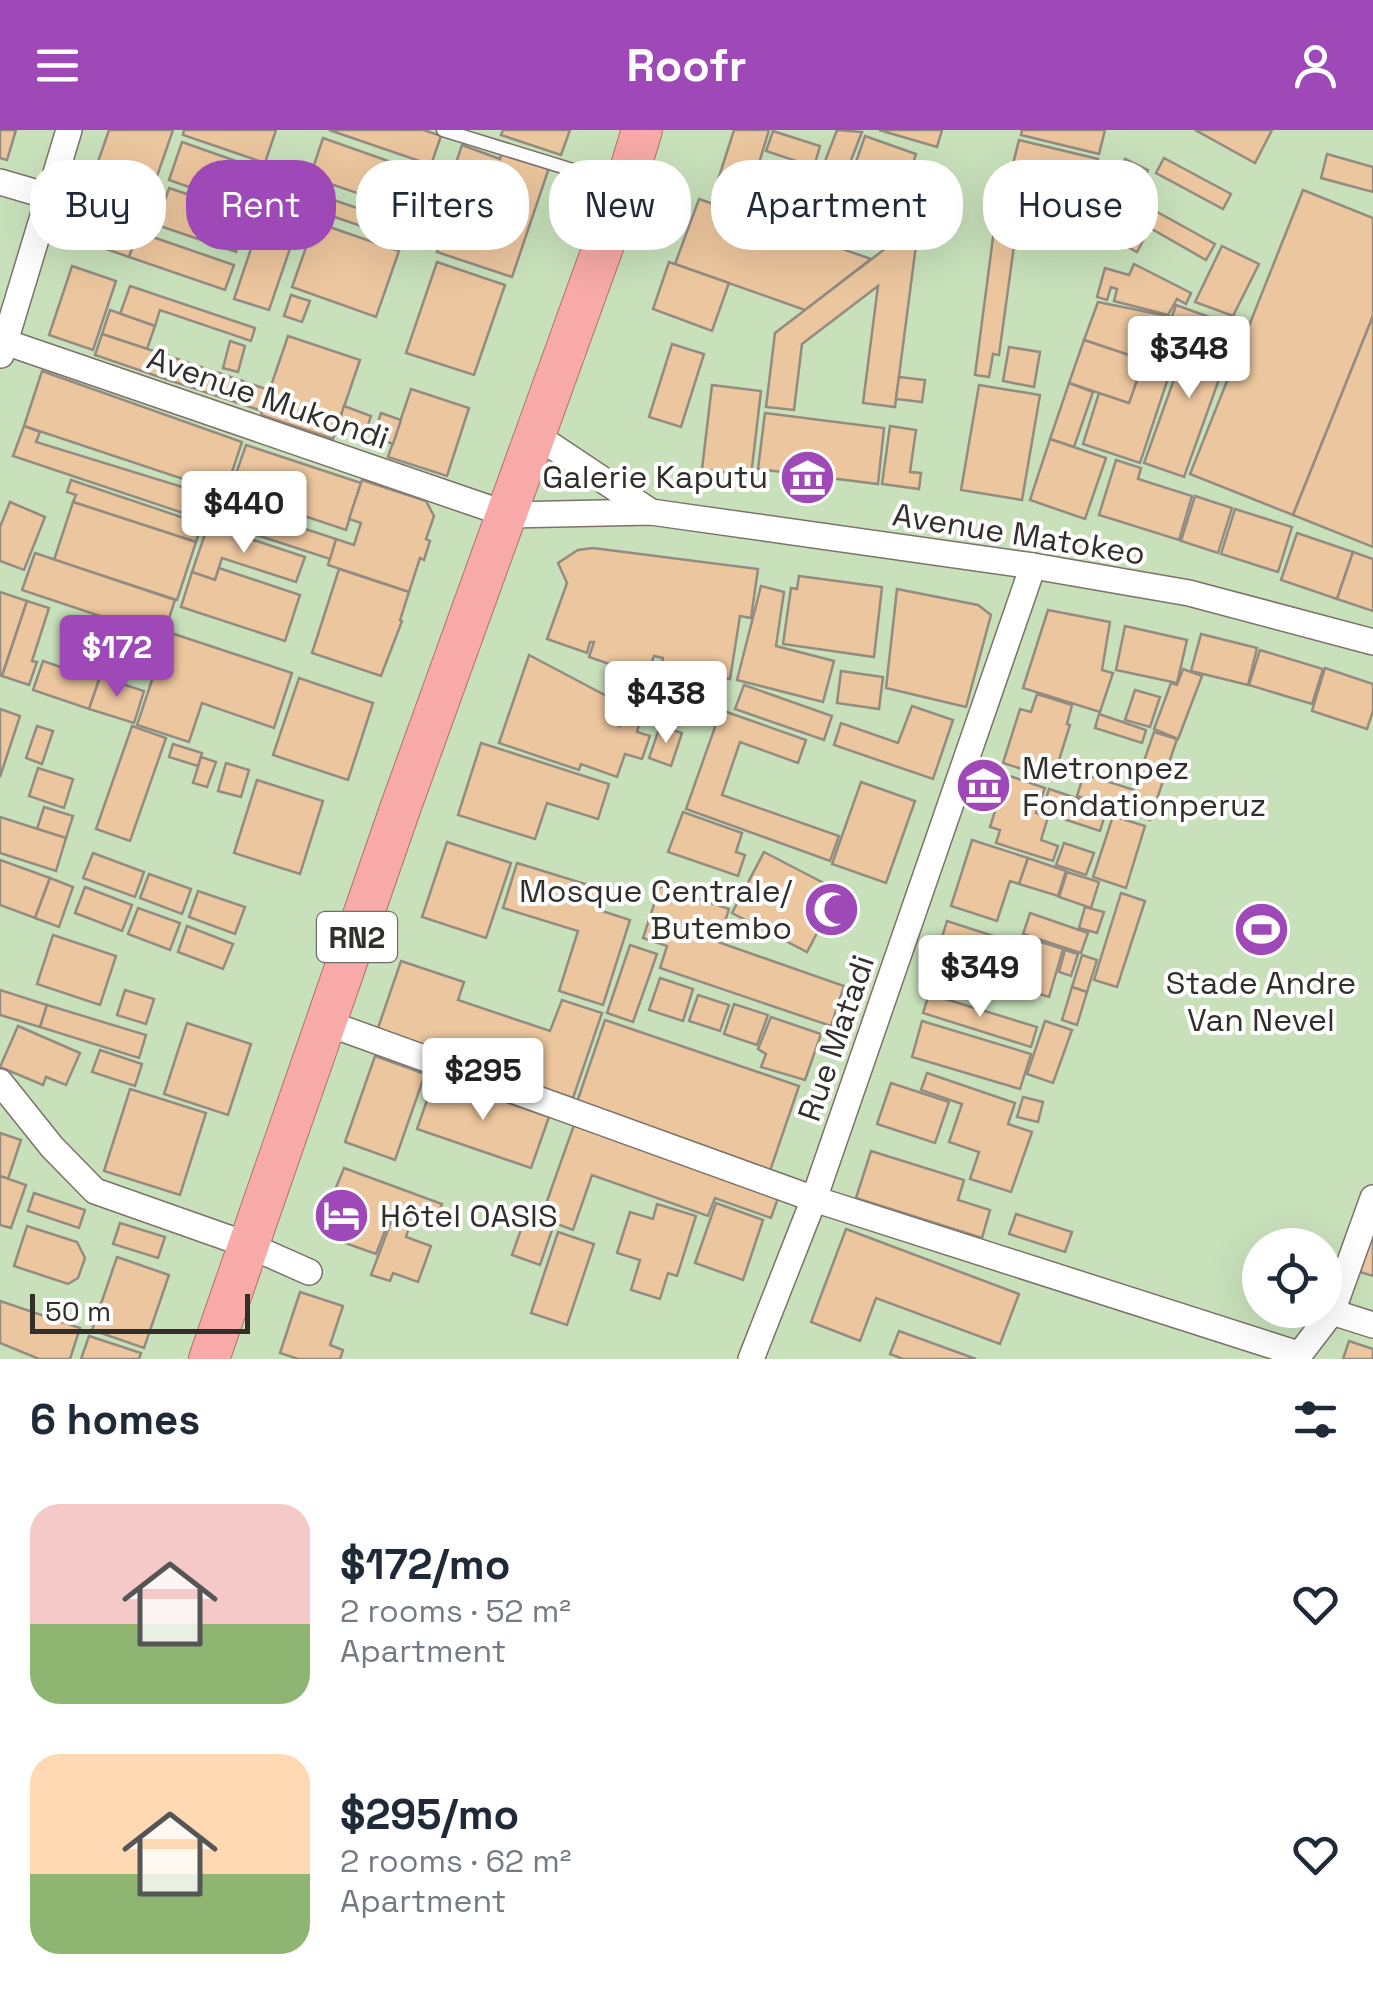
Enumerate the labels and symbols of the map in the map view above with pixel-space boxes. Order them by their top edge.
pin: $348 [1130,316,1248,401]
street label: Avenue Mukondi [142,338,394,458]
museum icon: Galerie Kaputu [777,447,837,507]
place label: Galerie Kaputu [542,457,768,497]
pin: $440 [185,471,303,556]
street label: Avenue Matokeo [890,494,1148,574]
pin: $172 [58,615,176,700]
pin: $438 [607,661,725,746]
place label: Metronpez Fondationperuz [1022,748,1266,825]
museum icon: Metronpez Fondationperuz [953,756,1013,816]
place label: Mosque Centrale/ Butembo [519,871,792,948]
mosque icon: Mosque Centrale/ Butembo [801,879,861,939]
sports icon: Stade Andre Van Nevel [1231,899,1291,959]
road number: RN2 [317,912,397,962]
pin: $349 [921,935,1039,1020]
street label: Rue Matadi [789,950,883,1126]
place label: Stade Andre Van Nevel [1166,963,1356,1040]
pin: $295 [424,1038,542,1123]
hotel icon: Hôtel OASIS [311,1186,371,1246]
place label: Hôtel OASIS [380,1196,558,1236]
scale bar [30,1289,250,1334]

